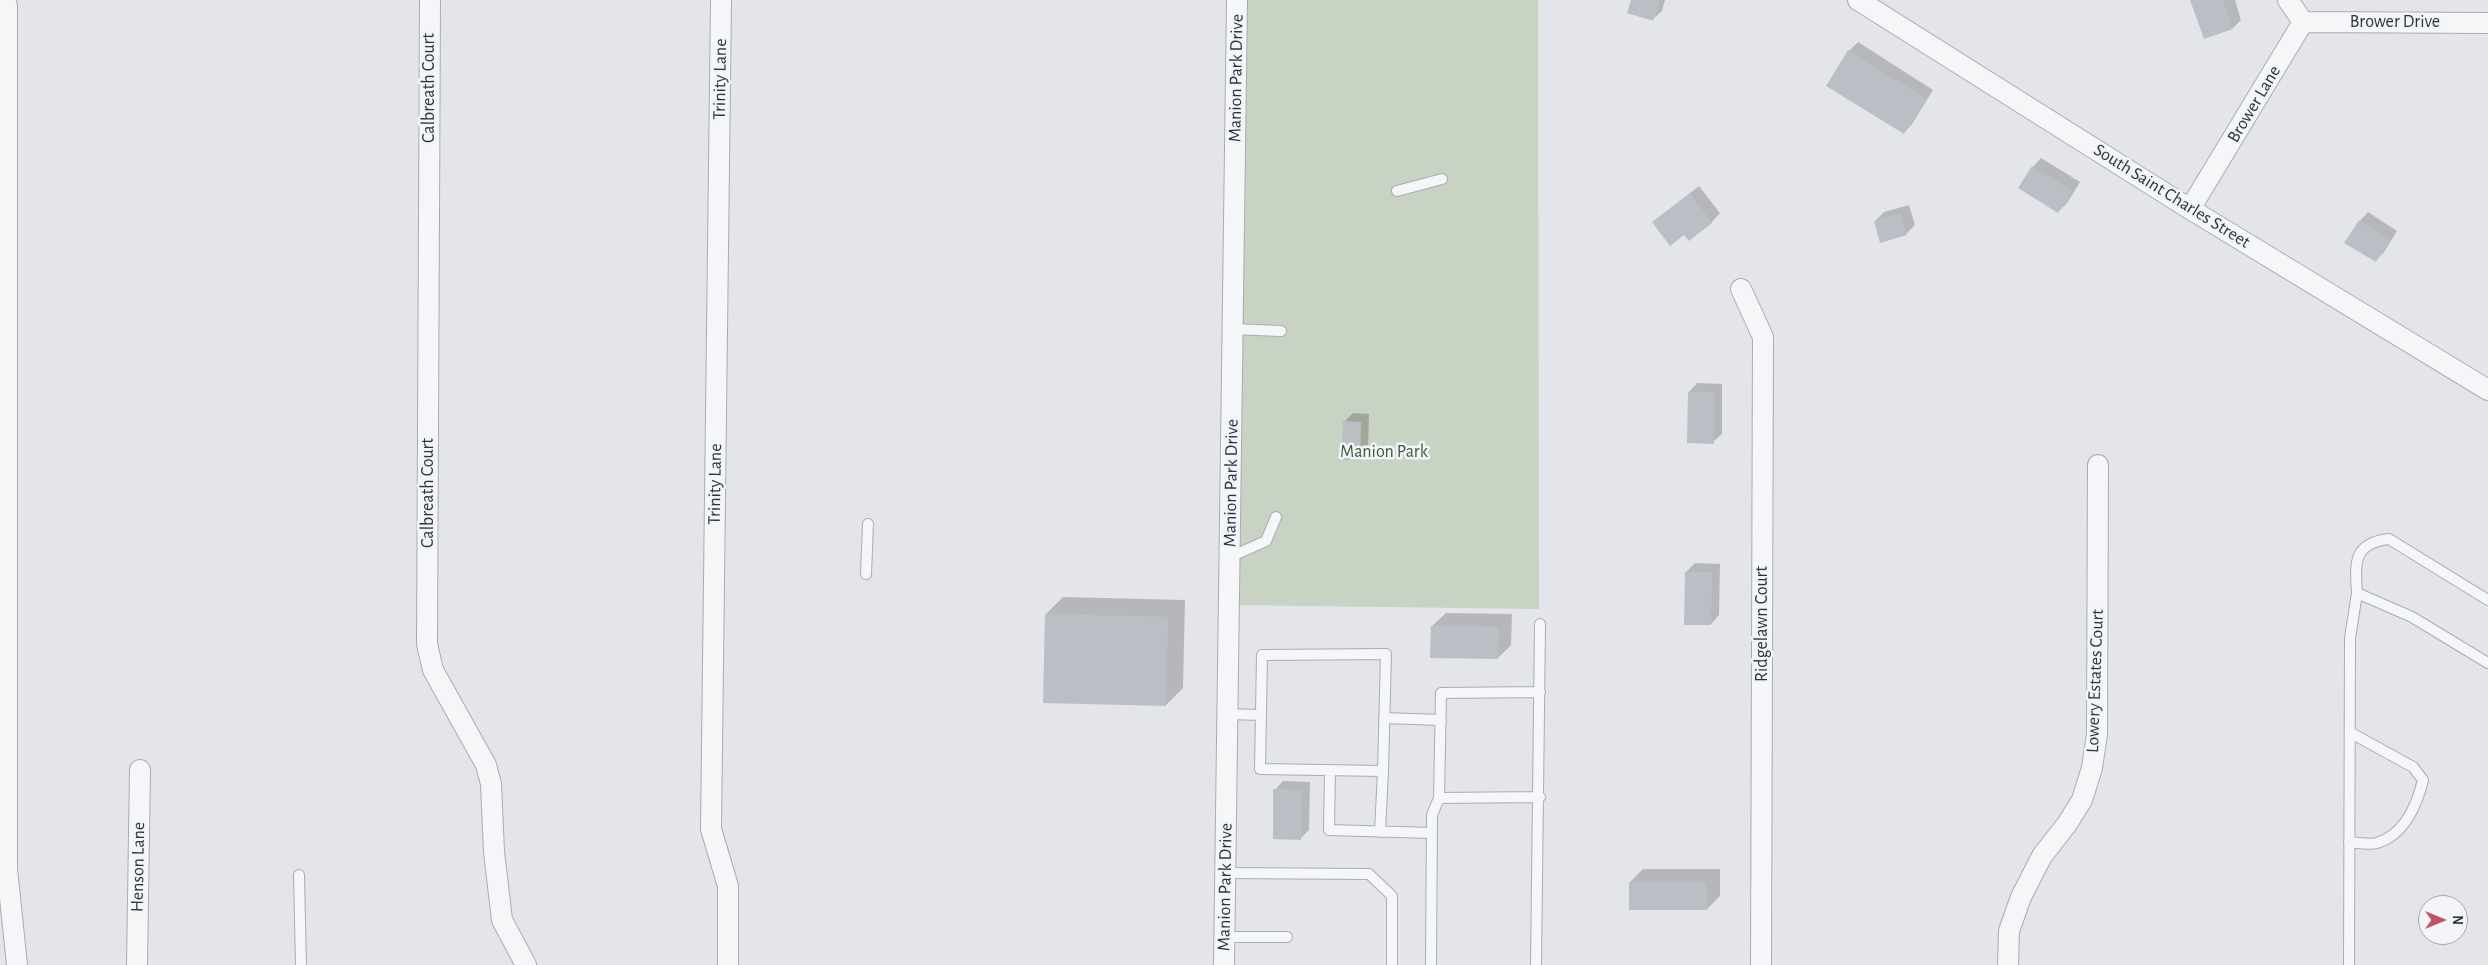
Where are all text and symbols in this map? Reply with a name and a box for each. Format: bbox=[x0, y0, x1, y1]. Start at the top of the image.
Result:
street label: Brower Drive bbox=[2350, 11, 2440, 33]
street label: Manion Park Drive bbox=[1224, 14, 1248, 142]
street label: Calbreath Court bbox=[418, 33, 440, 143]
street label: Trinity Lane bbox=[708, 38, 732, 120]
street label: Brower Lane bbox=[2223, 62, 2285, 146]
street label: South Saint Charles Street bbox=[2090, 139, 2254, 253]
street label: Manion Park Drive bbox=[1219, 419, 1243, 547]
street label: Calbreath Court bbox=[417, 438, 439, 548]
park label: Manion Park bbox=[1340, 441, 1428, 463]
street label: Trinity Lane bbox=[703, 443, 727, 525]
street label: Ridgelawn Court bbox=[1751, 566, 1773, 682]
street label: Lowery Estates Court bbox=[2082, 609, 2108, 753]
street label: Henson Lane bbox=[126, 822, 150, 912]
street label: Manion Park Drive bbox=[1213, 823, 1237, 951]
north arrow bbox=[2418, 895, 2468, 945]
text: N bbox=[2450, 915, 2464, 925]

